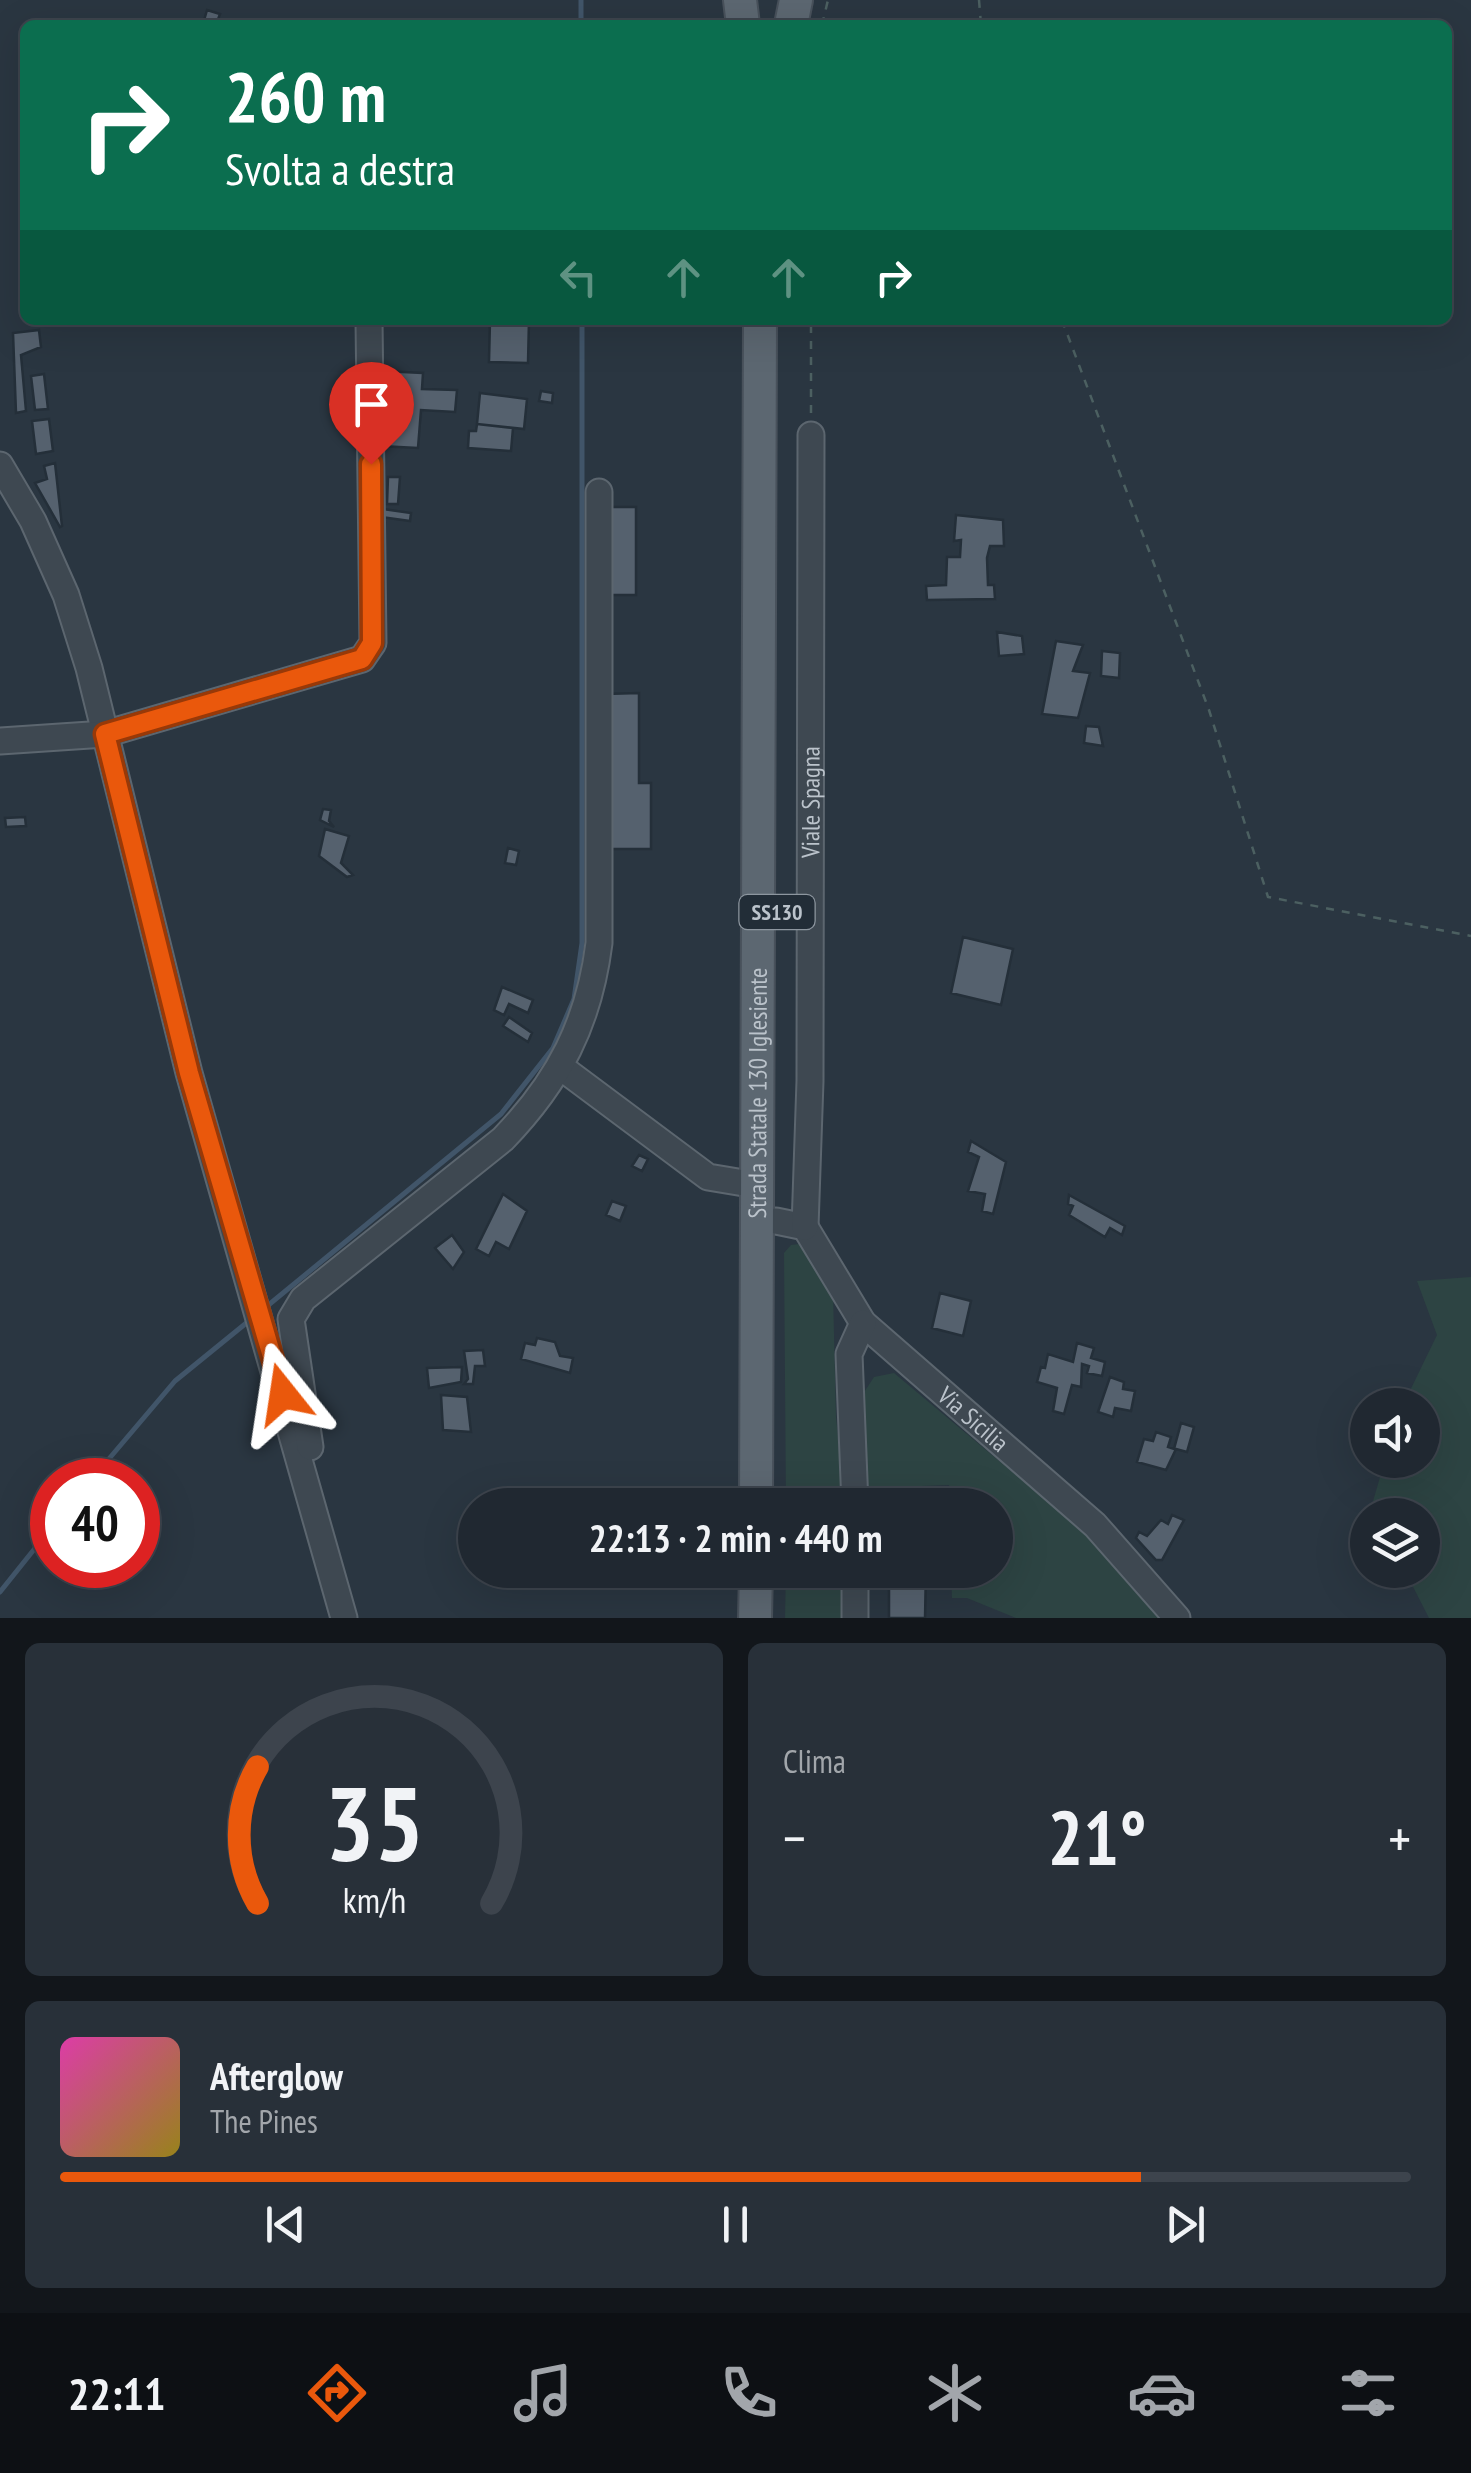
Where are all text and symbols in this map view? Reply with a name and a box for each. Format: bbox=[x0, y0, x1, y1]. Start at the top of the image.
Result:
text: 260 m bbox=[225, 51, 386, 141]
icon: right bbox=[60, 60, 190, 190]
text: Svolta a destra bbox=[225, 139, 455, 197]
icon: left bbox=[551, 250, 606, 305]
icon: ahead bbox=[656, 250, 711, 305]
icon: ahead bbox=[761, 250, 816, 305]
icon: right bbox=[866, 250, 921, 305]
pin bbox=[329, 362, 414, 465]
icon: arrive bbox=[344, 377, 399, 432]
street label: Viale Spagna bbox=[794, 746, 827, 859]
road number: SS130 bbox=[740, 895, 814, 929]
street label: Strada Statale 130 Iglesiente bbox=[741, 968, 774, 1218]
position arrow bbox=[231, 1342, 335, 1446]
street label: Via Sicilia bbox=[930, 1379, 1016, 1459]
map controls bbox=[1350, 1388, 1440, 1588]
button: sound bbox=[1350, 1388, 1440, 1478]
speed limit sign: 40 bbox=[30, 1458, 160, 1588]
button: layers bbox=[1350, 1498, 1440, 1588]
text: 22:13 · 2 min · 440 m bbox=[589, 1513, 882, 1562]
text: Clima bbox=[783, 1740, 846, 1782]
text: 35 bbox=[324, 1755, 424, 1890]
text: 21° bbox=[1047, 1789, 1147, 1886]
text: − bbox=[783, 1802, 806, 1873]
text: + bbox=[1388, 1802, 1411, 1873]
text: km/h bbox=[342, 1877, 406, 1923]
text: Afterglow bbox=[210, 2051, 343, 2100]
text: The Pines bbox=[210, 2100, 318, 2142]
icon: previous bbox=[258, 2197, 313, 2252]
icon: pause bbox=[708, 2197, 763, 2252]
icon: next bbox=[1158, 2197, 1213, 2252]
icon: directions bbox=[302, 2358, 372, 2428]
icon: music bbox=[508, 2358, 578, 2428]
icon: phone bbox=[714, 2358, 784, 2428]
icon: climate bbox=[920, 2358, 990, 2428]
icon: car bbox=[1127, 2358, 1197, 2428]
icon: filters bbox=[1333, 2358, 1403, 2428]
text: 22:11 bbox=[68, 2364, 165, 2422]

